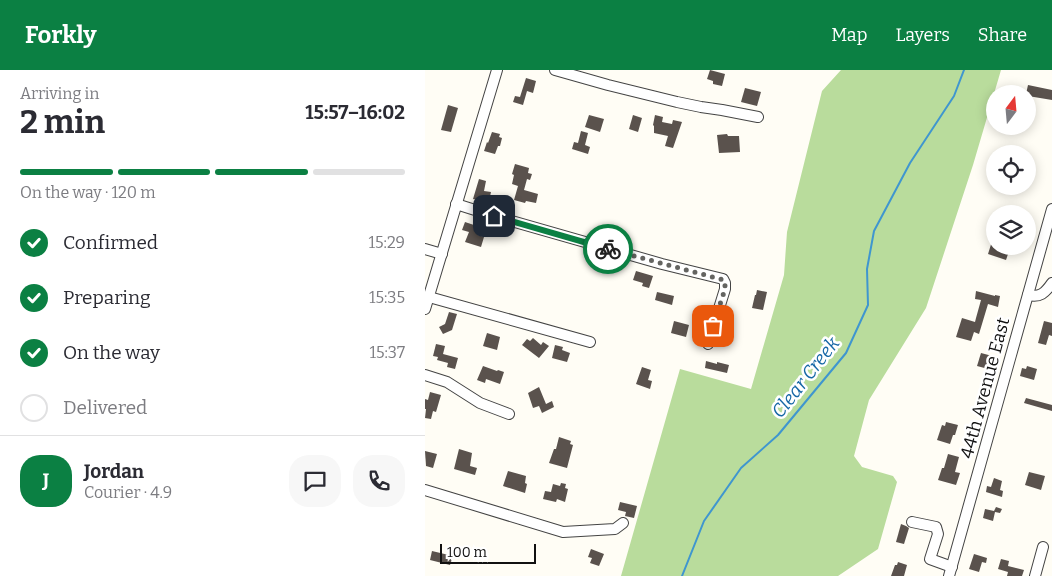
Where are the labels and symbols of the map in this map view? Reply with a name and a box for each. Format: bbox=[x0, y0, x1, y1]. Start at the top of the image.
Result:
north arrow bbox=[986, 85, 1036, 135]
pin bbox=[473, 195, 515, 237]
courier bbox=[583, 224, 633, 274]
pin bbox=[692, 305, 734, 347]
street label: 44th Avenue East bbox=[956, 315, 1015, 461]
water label: Clear Creek bbox=[767, 332, 845, 422]
scale bar bbox=[440, 541, 536, 564]

